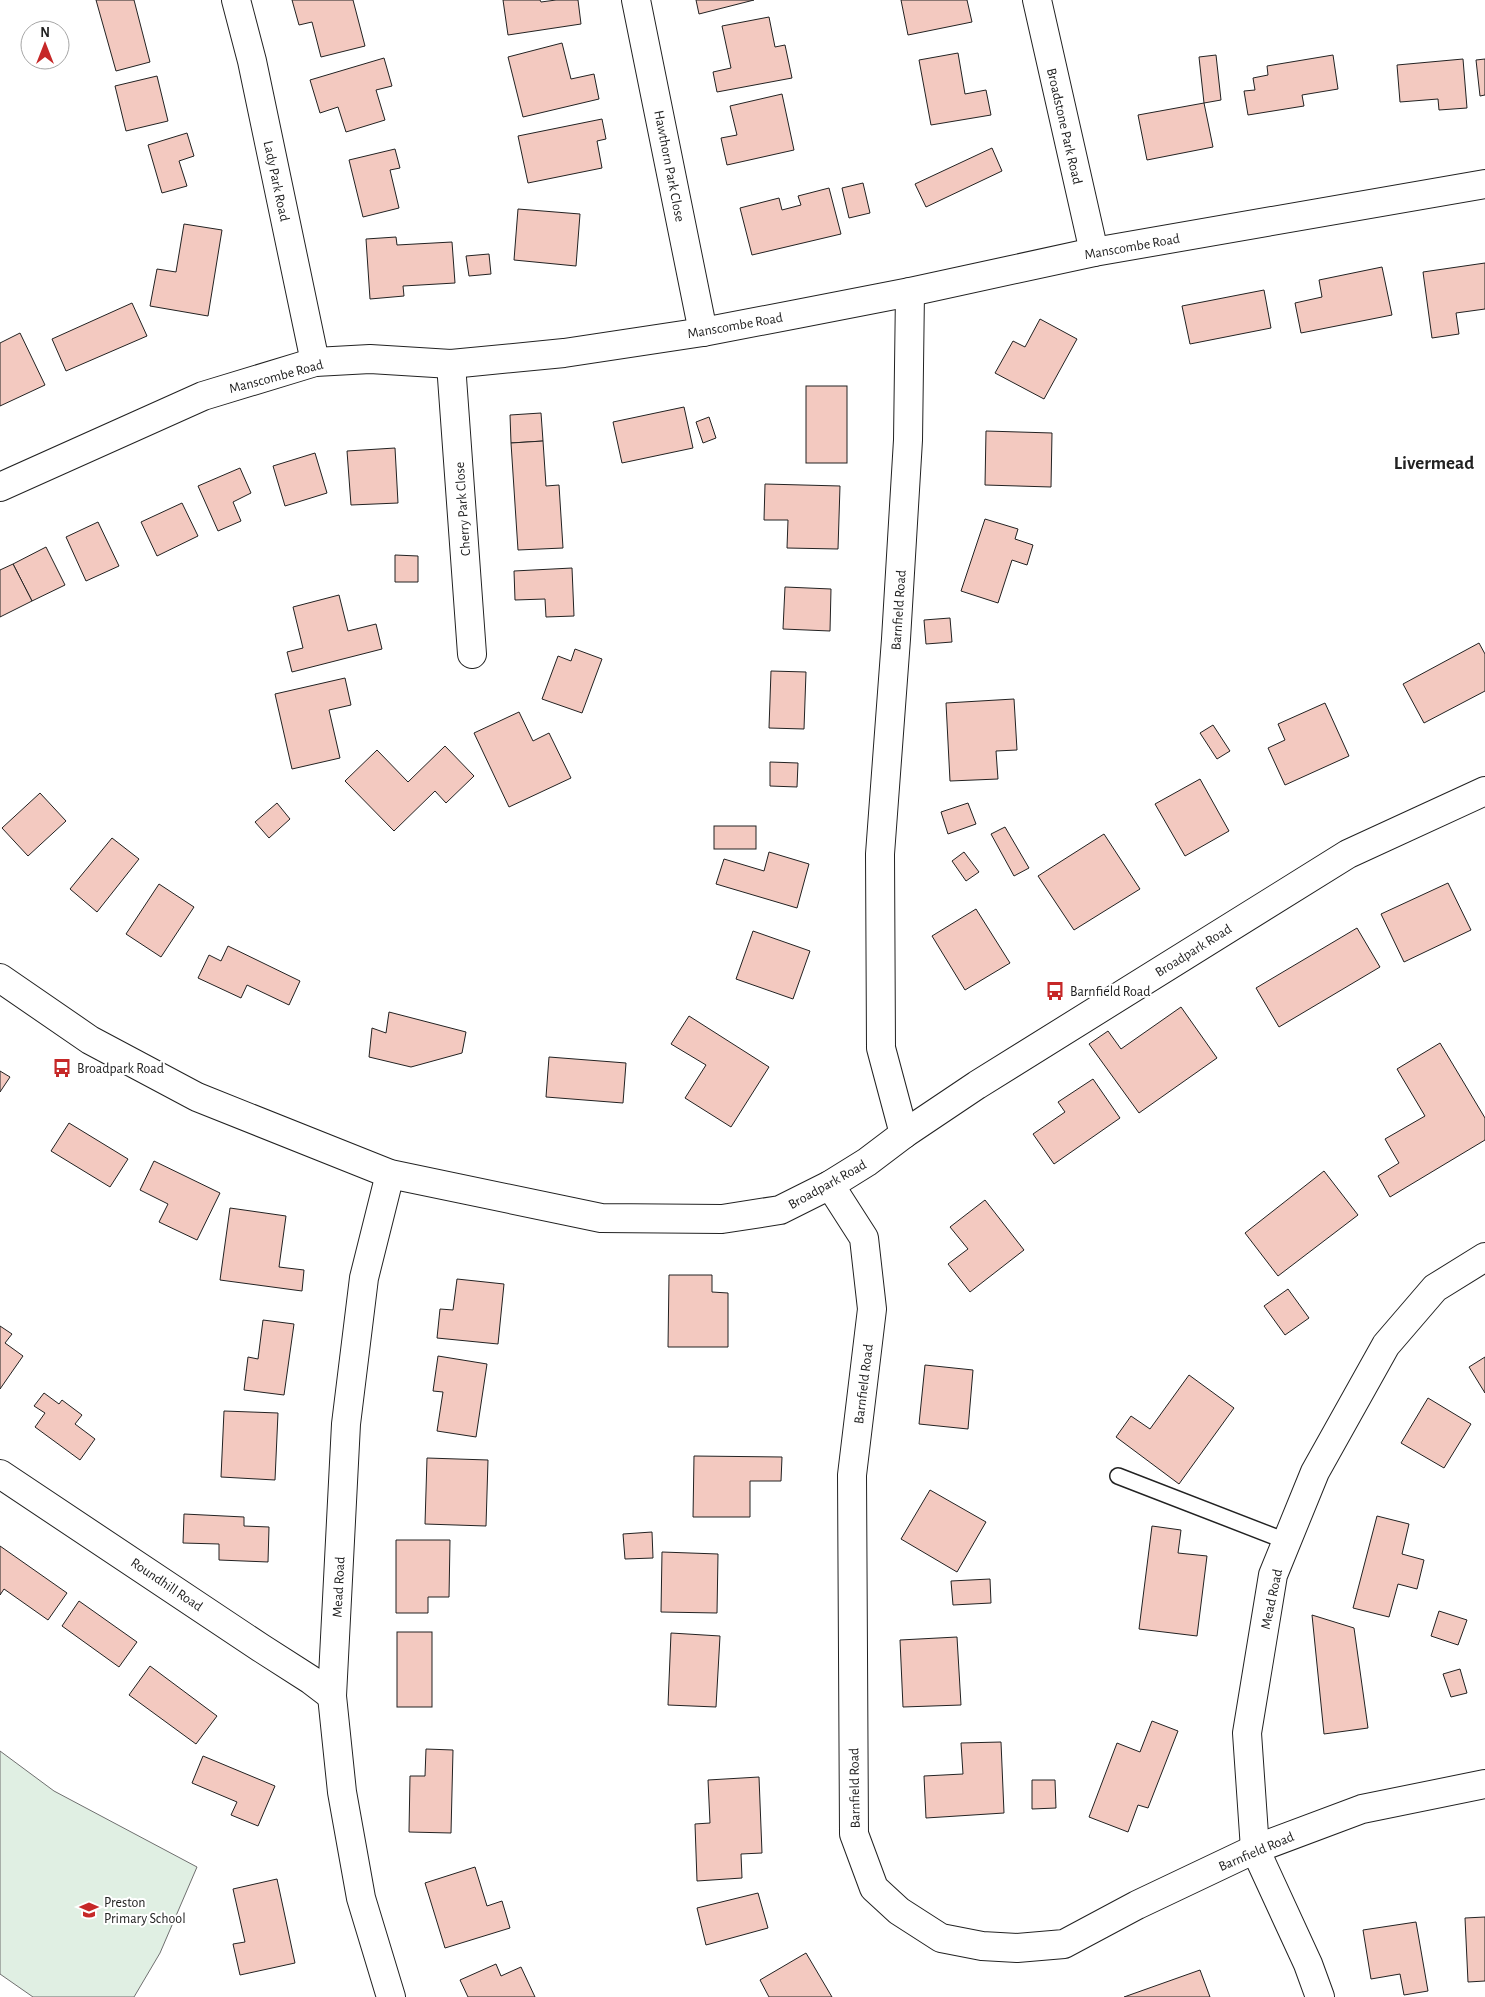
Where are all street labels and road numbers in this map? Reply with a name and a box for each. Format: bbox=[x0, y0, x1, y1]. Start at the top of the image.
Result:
street label: Broadstone Park Road bbox=[1044, 67, 1084, 186]
street label: Hawthorn Park Close bbox=[651, 109, 687, 223]
street label: Lady Park Road bbox=[261, 140, 291, 223]
street label: Manscombe Road bbox=[1083, 232, 1181, 262]
street label: Manscombe Road bbox=[686, 311, 784, 341]
street label: Manscombe Road bbox=[228, 358, 325, 396]
street label: Cherry Park Close bbox=[453, 461, 473, 556]
street label: Barnfield Road bbox=[889, 569, 909, 651]
street label: Broadpark Road bbox=[1153, 922, 1234, 980]
street label: Broadpark Road bbox=[786, 1158, 869, 1212]
street label: Barnfield Road bbox=[852, 1343, 876, 1425]
street label: Roundhill Road bbox=[128, 1556, 205, 1614]
street label: Mead Road bbox=[330, 1556, 348, 1618]
street label: Mead Road bbox=[1259, 1568, 1285, 1631]
street label: Barnfield Road bbox=[847, 1748, 863, 1828]
street label: Barnfield Road bbox=[1217, 1830, 1296, 1874]

